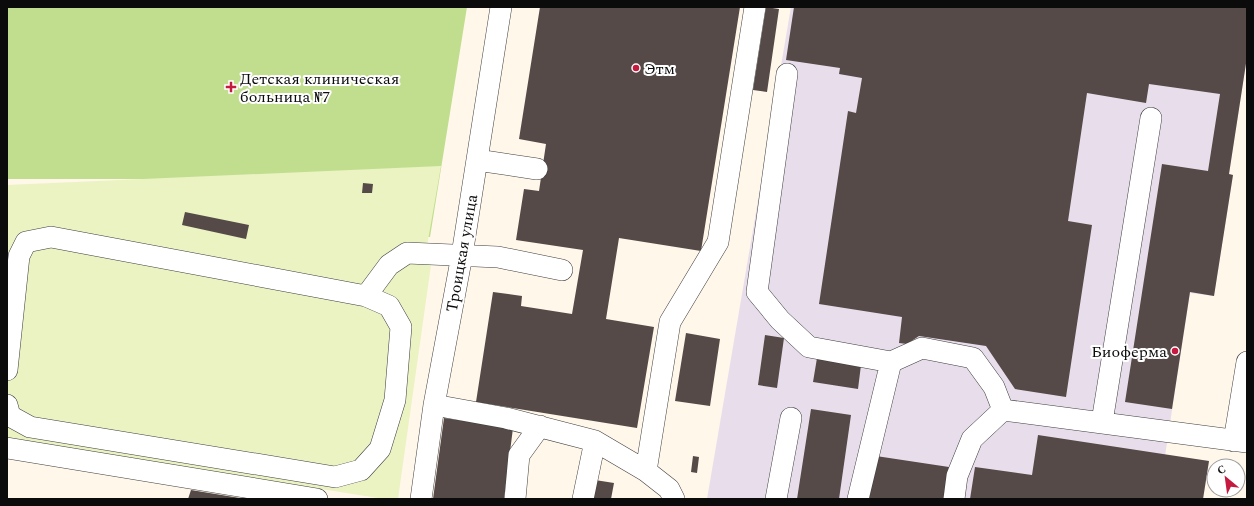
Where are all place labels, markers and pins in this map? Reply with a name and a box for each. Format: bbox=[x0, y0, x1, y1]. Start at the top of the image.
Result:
place label: Этм bbox=[644, 57, 675, 81]
marker: Этм bbox=[631, 63, 641, 73]
place label: Детская клиническая больница №7 bbox=[240, 67, 399, 109]
marker: Детская клиническая больница №7 bbox=[225, 81, 237, 93]
place label: Биоферма bbox=[1091, 340, 1167, 364]
marker: Биоферма bbox=[1170, 346, 1180, 356]

